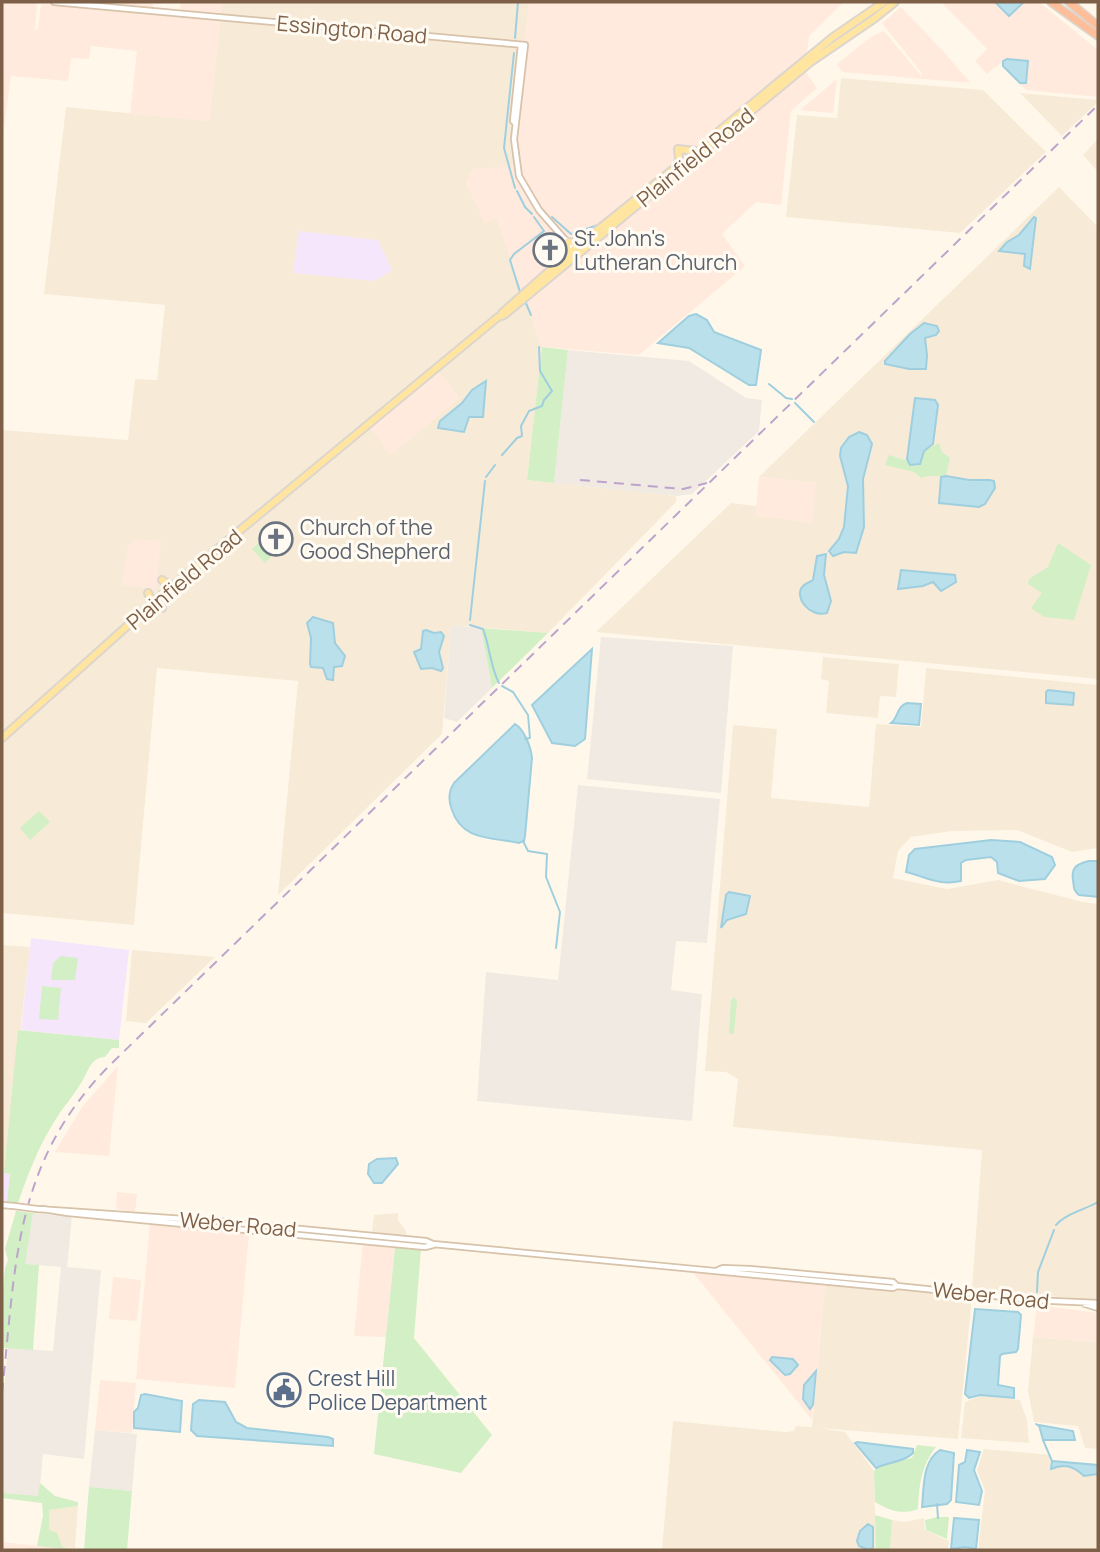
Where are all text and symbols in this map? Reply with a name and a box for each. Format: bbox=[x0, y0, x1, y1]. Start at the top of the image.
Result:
street label: Essington Road bbox=[276, 8, 428, 50]
street label: Plainfield Road bbox=[631, 101, 759, 213]
place label: St. John's Lutheran Church bbox=[574, 224, 737, 276]
church icon: St. John's Lutheran Church bbox=[531, 231, 569, 269]
place label: Church of the Good Shepherd bbox=[300, 513, 451, 565]
church icon: Church of the Good Shepherd bbox=[257, 520, 295, 558]
street label: Plainfield Road bbox=[120, 522, 248, 636]
street label: Weber Road bbox=[179, 1205, 297, 1243]
street label: Weber Road bbox=[931, 1275, 1051, 1315]
place label: Crest Hill Police Department bbox=[308, 1364, 487, 1416]
public building icon: Crest Hill Police Department bbox=[265, 1371, 303, 1409]

